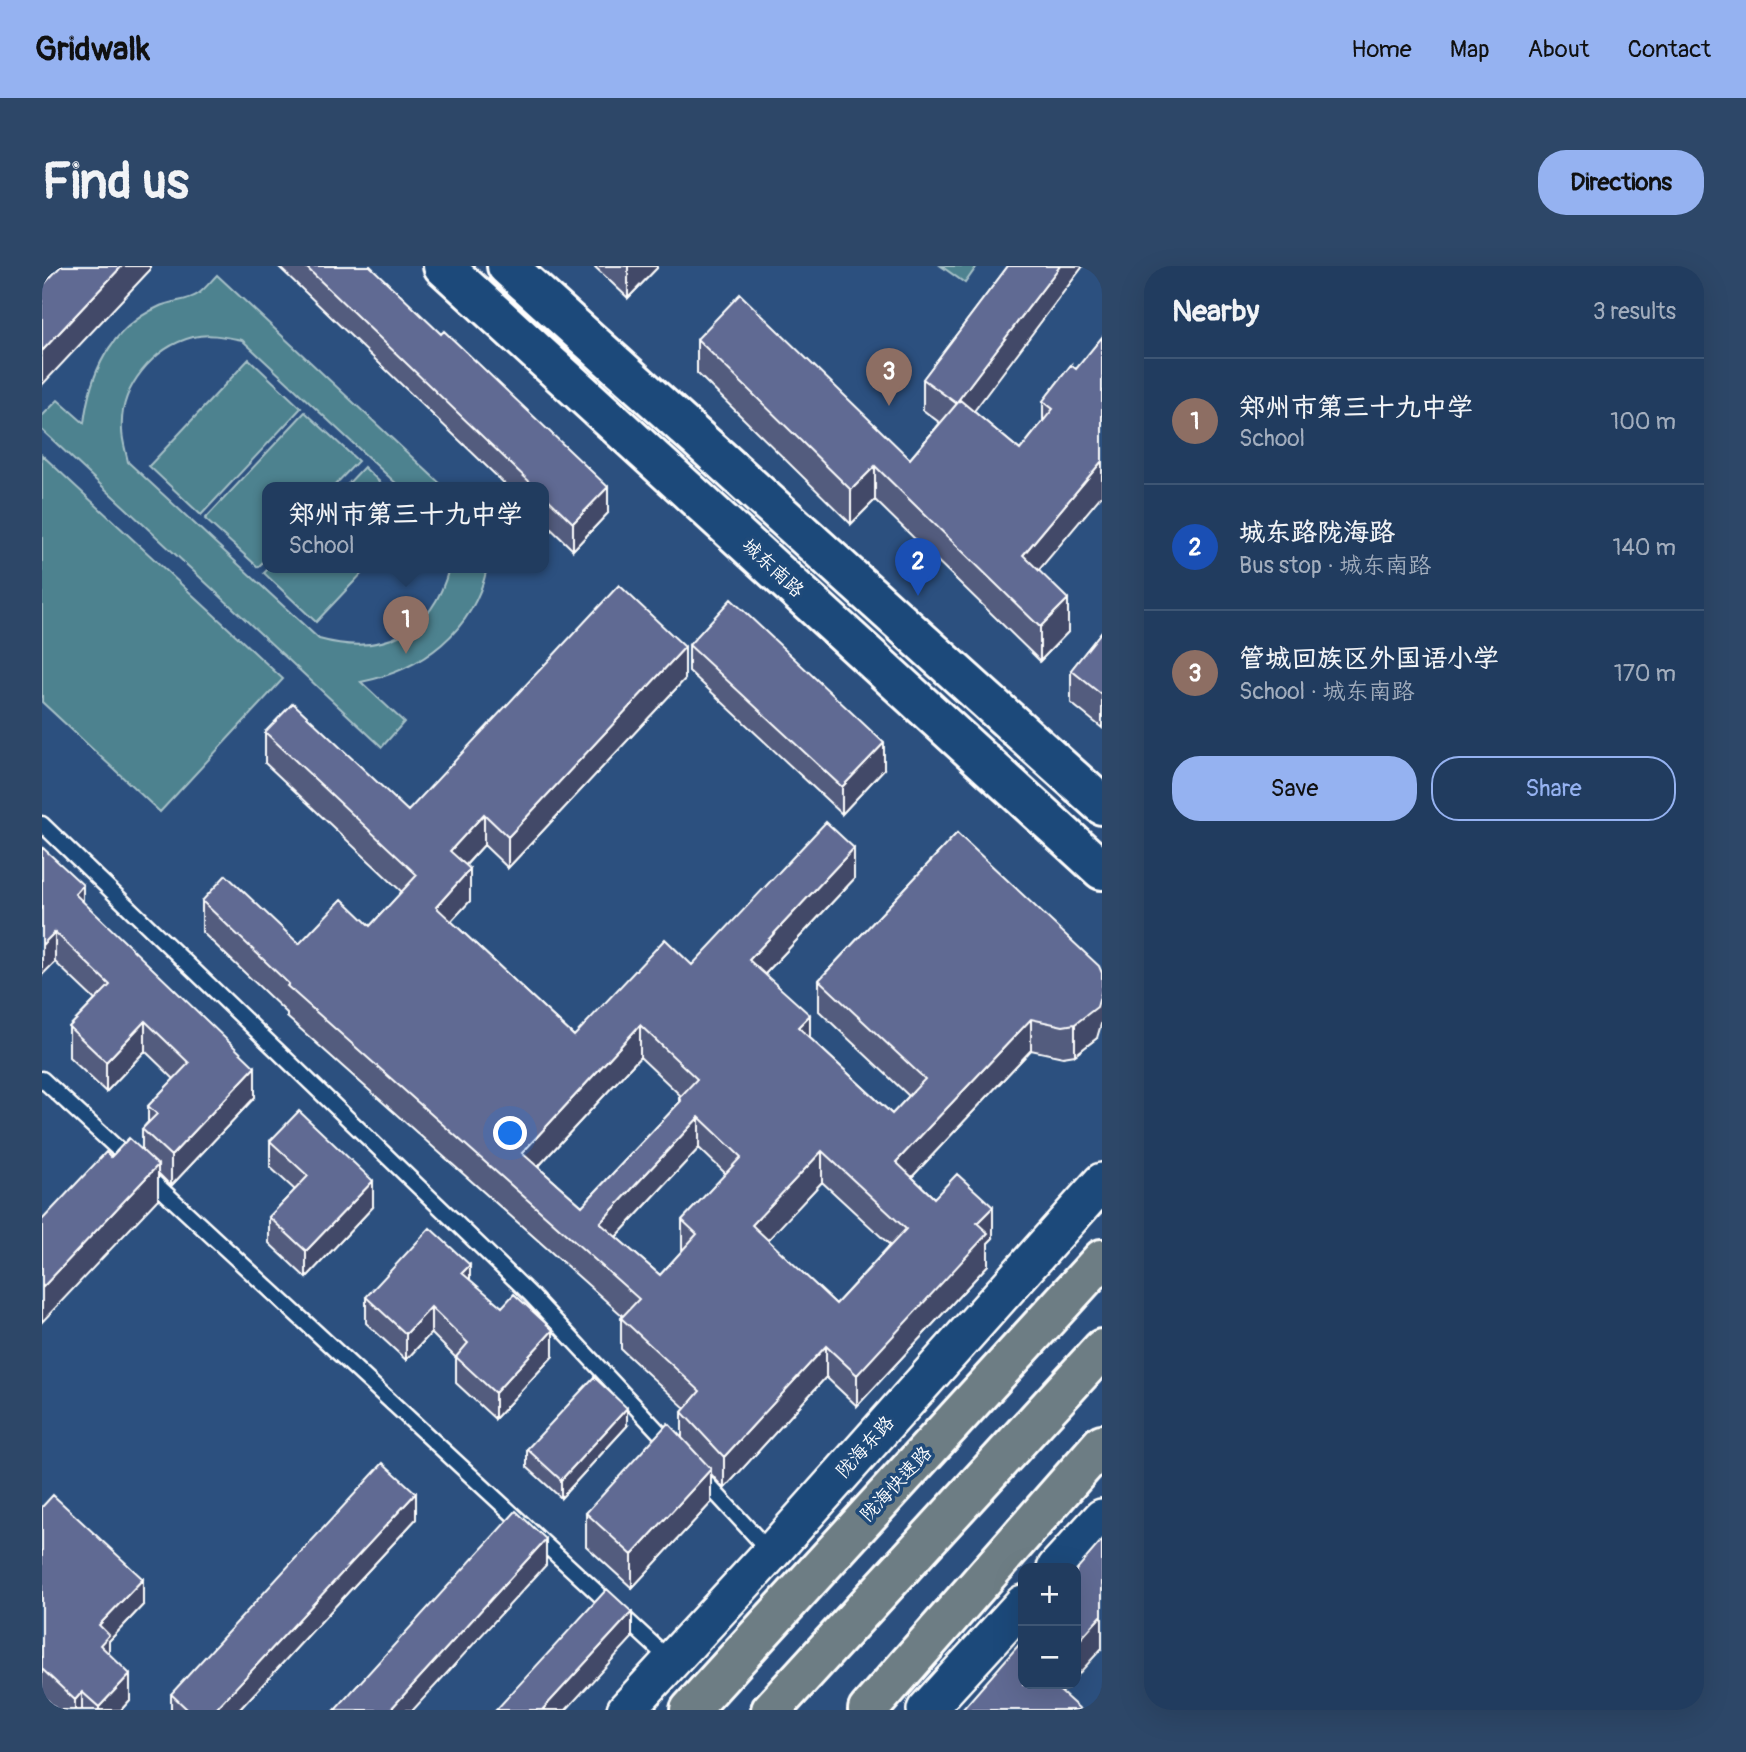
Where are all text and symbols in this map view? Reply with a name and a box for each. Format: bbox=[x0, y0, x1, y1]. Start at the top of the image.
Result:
text: Gridwalk bbox=[35, 29, 150, 70]
text: Home bbox=[1351, 35, 1412, 64]
text: Map bbox=[1450, 35, 1490, 64]
text: About bbox=[1528, 35, 1590, 64]
text: Contact bbox=[1628, 35, 1711, 64]
button: Directions bbox=[1538, 150, 1704, 215]
text: Find us bbox=[42, 152, 189, 213]
text: Nearby bbox=[1172, 293, 1259, 330]
text: 3 results bbox=[1593, 297, 1676, 326]
pin: 3 bbox=[866, 348, 912, 406]
text: 郑州市第三十九中学 bbox=[1239, 392, 1473, 424]
text: 1 bbox=[1191, 407, 1200, 436]
text: 100 m bbox=[1610, 407, 1676, 436]
text: School bbox=[1239, 424, 1305, 453]
popup bbox=[262, 482, 549, 573]
text: 郑州市第三十九中学 bbox=[288, 499, 523, 531]
text: 城东路陇海路 bbox=[1239, 517, 1395, 549]
text: School bbox=[288, 531, 355, 560]
street label: 城东南路 bbox=[737, 533, 809, 603]
text: 2 bbox=[1189, 533, 1201, 562]
text: 140 m bbox=[1613, 533, 1676, 562]
pin: 2 bbox=[895, 538, 941, 596]
text: Bus stop · 城东南路 bbox=[1239, 551, 1431, 580]
pin: 1 bbox=[383, 596, 429, 654]
text: 管城回族区外国语小学 bbox=[1239, 643, 1499, 675]
text: 3 bbox=[1189, 659, 1201, 688]
text: 170 m bbox=[1614, 659, 1676, 688]
text: School · 城东南路 bbox=[1239, 677, 1414, 706]
button: Save bbox=[1172, 756, 1417, 821]
button: Share bbox=[1431, 756, 1676, 821]
your location bbox=[493, 1116, 527, 1150]
street label: 陇海东路 bbox=[831, 1411, 899, 1483]
street label: 陇海快速路 bbox=[855, 1441, 937, 1527]
map controls bbox=[1018, 1563, 1081, 1689]
button: + bbox=[1018, 1563, 1081, 1626]
button: − bbox=[1018, 1626, 1081, 1689]

